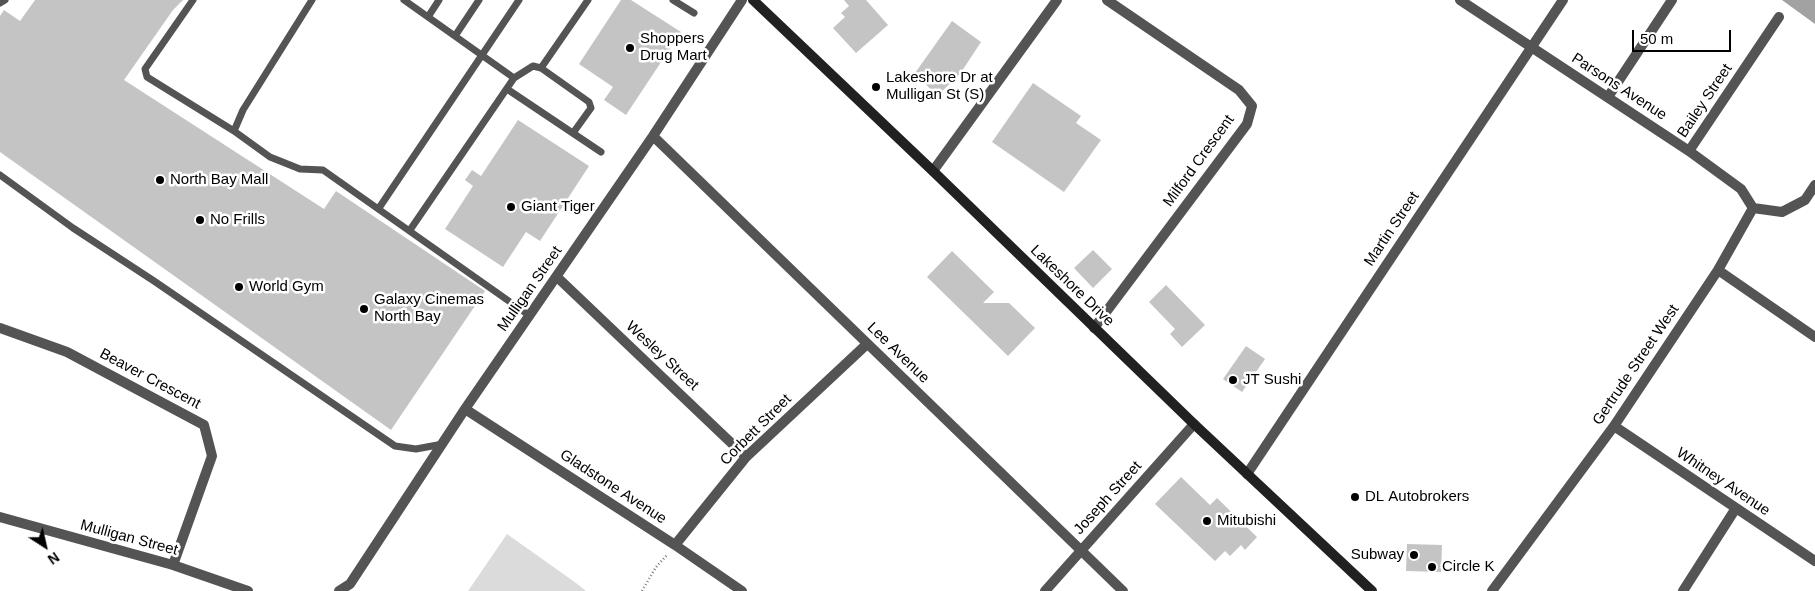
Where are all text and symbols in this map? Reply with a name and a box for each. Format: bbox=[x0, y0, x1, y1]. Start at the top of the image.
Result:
scale bar bbox=[1635, 20, 1734, 52]
place label: Shoppers Drug Mart bbox=[640, 30, 707, 65]
text: 50 m bbox=[1640, 30, 1673, 47]
marker: Shoppers Drug Mart bbox=[624, 42, 636, 54]
street label: Parsons Avenue bbox=[1568, 50, 1670, 124]
street label: Bailey Street bbox=[1674, 61, 1736, 141]
place label: Lakeshore Dr at Mulligan St (S) bbox=[886, 69, 993, 104]
marker: Lakeshore Dr at Mulligan St (S) bbox=[870, 81, 882, 93]
street label: Milford Crescent bbox=[1160, 112, 1238, 210]
place label: North Bay Mall bbox=[170, 171, 268, 189]
marker: North Bay Mall bbox=[154, 174, 166, 186]
street label: Martin Street bbox=[1361, 188, 1423, 270]
place label: Giant Tiger bbox=[521, 198, 595, 216]
marker: Giant Tiger bbox=[505, 201, 517, 213]
place label: No Frills bbox=[210, 211, 265, 229]
marker: No Frills bbox=[194, 214, 206, 226]
street label: Lakeshore Drive bbox=[1026, 242, 1118, 330]
street label: Mulligan Street bbox=[494, 243, 566, 335]
place label: World Gym bbox=[249, 278, 324, 296]
marker: World Gym bbox=[233, 281, 245, 293]
place label: Galaxy Cinemas North Bay bbox=[374, 291, 484, 326]
street label: Gertrude Street West bbox=[1589, 301, 1683, 429]
marker: Galaxy Cinemas North Bay bbox=[358, 303, 370, 315]
street label: Wesley Street bbox=[622, 318, 702, 394]
street label: Lee Avenue bbox=[863, 319, 933, 387]
street label: Beaver Crescent bbox=[96, 345, 204, 413]
place label: JT Sushi bbox=[1243, 371, 1301, 389]
marker: JT Sushi bbox=[1227, 374, 1239, 386]
street label: Corbett Street bbox=[717, 391, 795, 469]
street label: Whitney Avenue bbox=[1673, 444, 1773, 520]
street label: Gladstone Avenue bbox=[556, 446, 670, 528]
street label: Joseph Street bbox=[1070, 458, 1146, 538]
place label: DL Autobrokers bbox=[1365, 488, 1469, 506]
marker: DL Autobrokers bbox=[1349, 491, 1361, 503]
place label: Mitubishi bbox=[1217, 512, 1276, 530]
marker: Mitubishi bbox=[1201, 515, 1213, 527]
street label: Mulligan Street bbox=[78, 516, 180, 560]
north arrow bbox=[20, 521, 70, 571]
place label: Subway bbox=[1351, 546, 1404, 564]
text: N bbox=[45, 549, 62, 568]
marker: Subway bbox=[1408, 549, 1420, 561]
place label: Circle K bbox=[1442, 558, 1495, 576]
marker: Circle K bbox=[1426, 561, 1438, 573]

